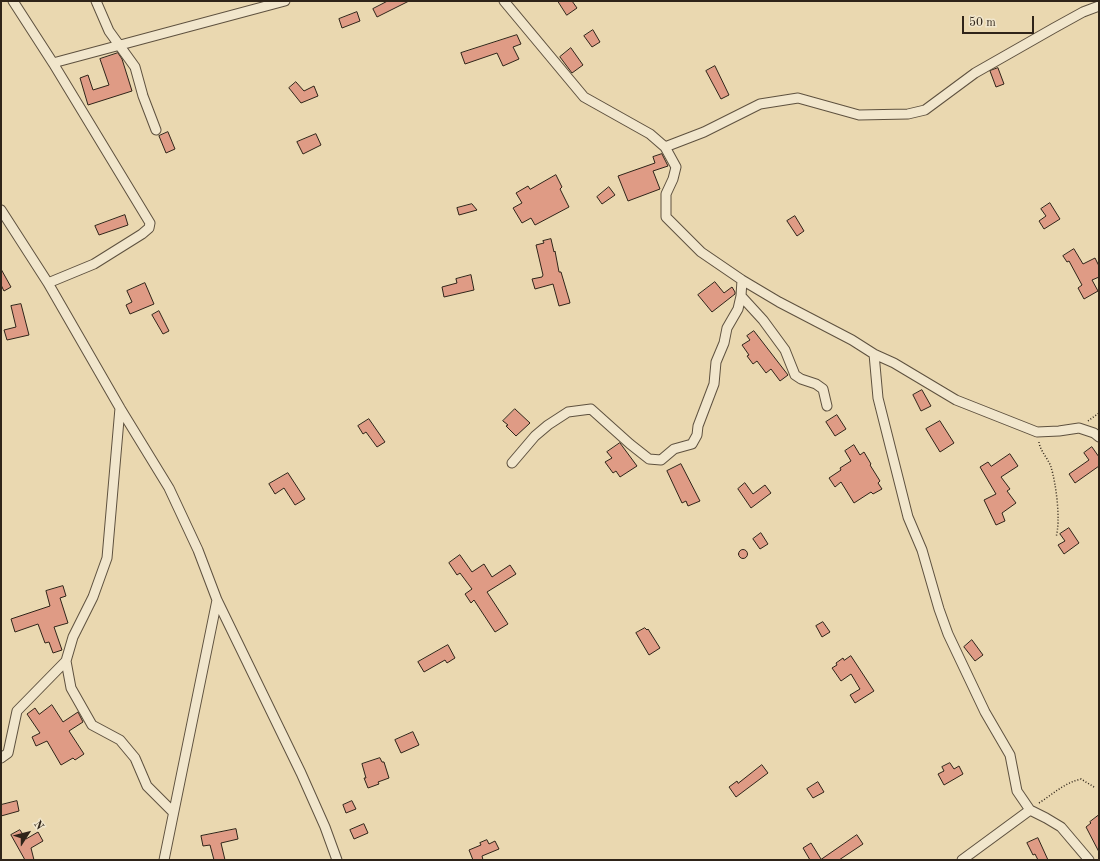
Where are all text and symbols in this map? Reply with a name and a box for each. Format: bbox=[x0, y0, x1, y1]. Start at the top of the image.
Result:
scale bar bbox=[964, 8, 1036, 34]
text: 50 m bbox=[969, 17, 996, 29]
north arrow bbox=[8, 813, 48, 853]
text: N bbox=[31, 819, 45, 832]

